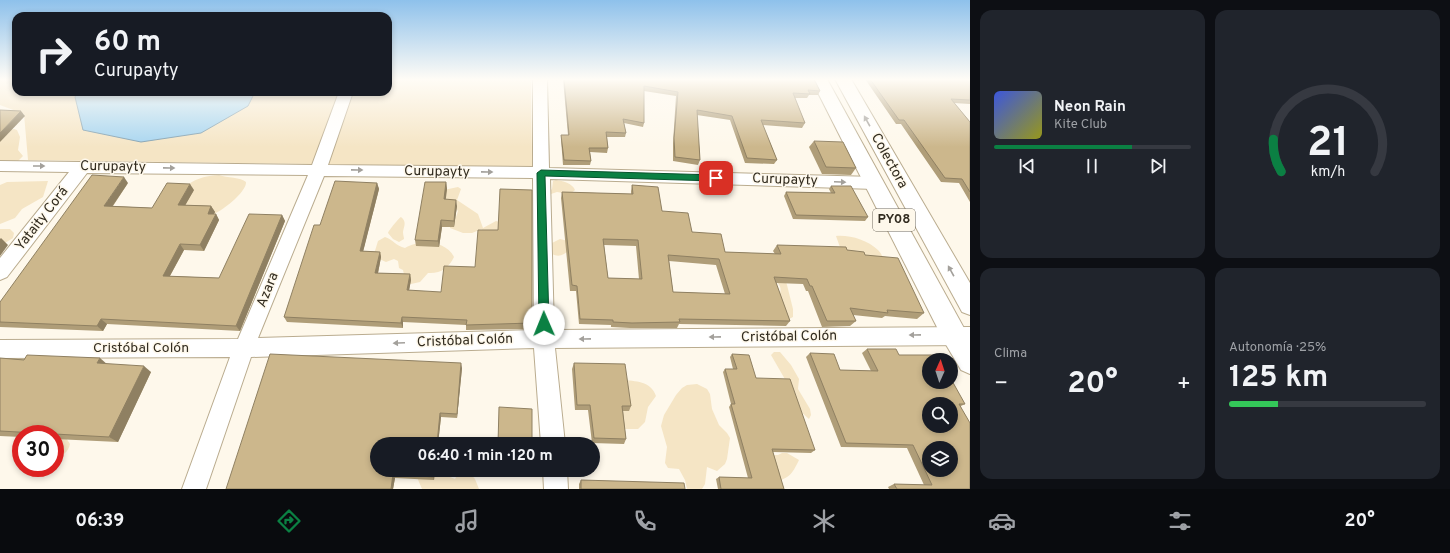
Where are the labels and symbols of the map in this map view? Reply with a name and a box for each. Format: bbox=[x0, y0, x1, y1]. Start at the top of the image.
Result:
one-way arrow bbox=[863, 115, 870, 127]
street label: Colectora bbox=[867, 130, 911, 192]
street label: Curupayty bbox=[80, 158, 146, 176]
pin bbox=[699, 161, 733, 195]
one-way arrow bbox=[33, 163, 46, 169]
street label: Curupayty bbox=[404, 163, 470, 181]
one-way arrow bbox=[163, 164, 175, 171]
one-way arrow bbox=[351, 167, 364, 173]
one-way arrow bbox=[481, 169, 494, 175]
street label: Curupayty bbox=[752, 170, 818, 190]
one-way arrow bbox=[834, 178, 846, 185]
street label: Yataity Corá bbox=[12, 184, 72, 254]
road number: PY08 bbox=[873, 209, 915, 231]
one-way arrow bbox=[947, 265, 954, 277]
street label: Azara bbox=[253, 270, 283, 310]
position arrow bbox=[523, 303, 565, 345]
street label: Cristóbal Colón bbox=[741, 328, 837, 346]
street label: Cristóbal Colón bbox=[417, 331, 513, 351]
one-way arrow bbox=[909, 332, 921, 339]
one-way arrow bbox=[709, 334, 721, 341]
one-way arrow bbox=[578, 336, 591, 342]
street label: Cristóbal Colón bbox=[93, 340, 189, 357]
one-way arrow bbox=[392, 340, 405, 346]
north arrow bbox=[922, 353, 958, 389]
speed limit sign: 30 bbox=[12, 425, 64, 477]

